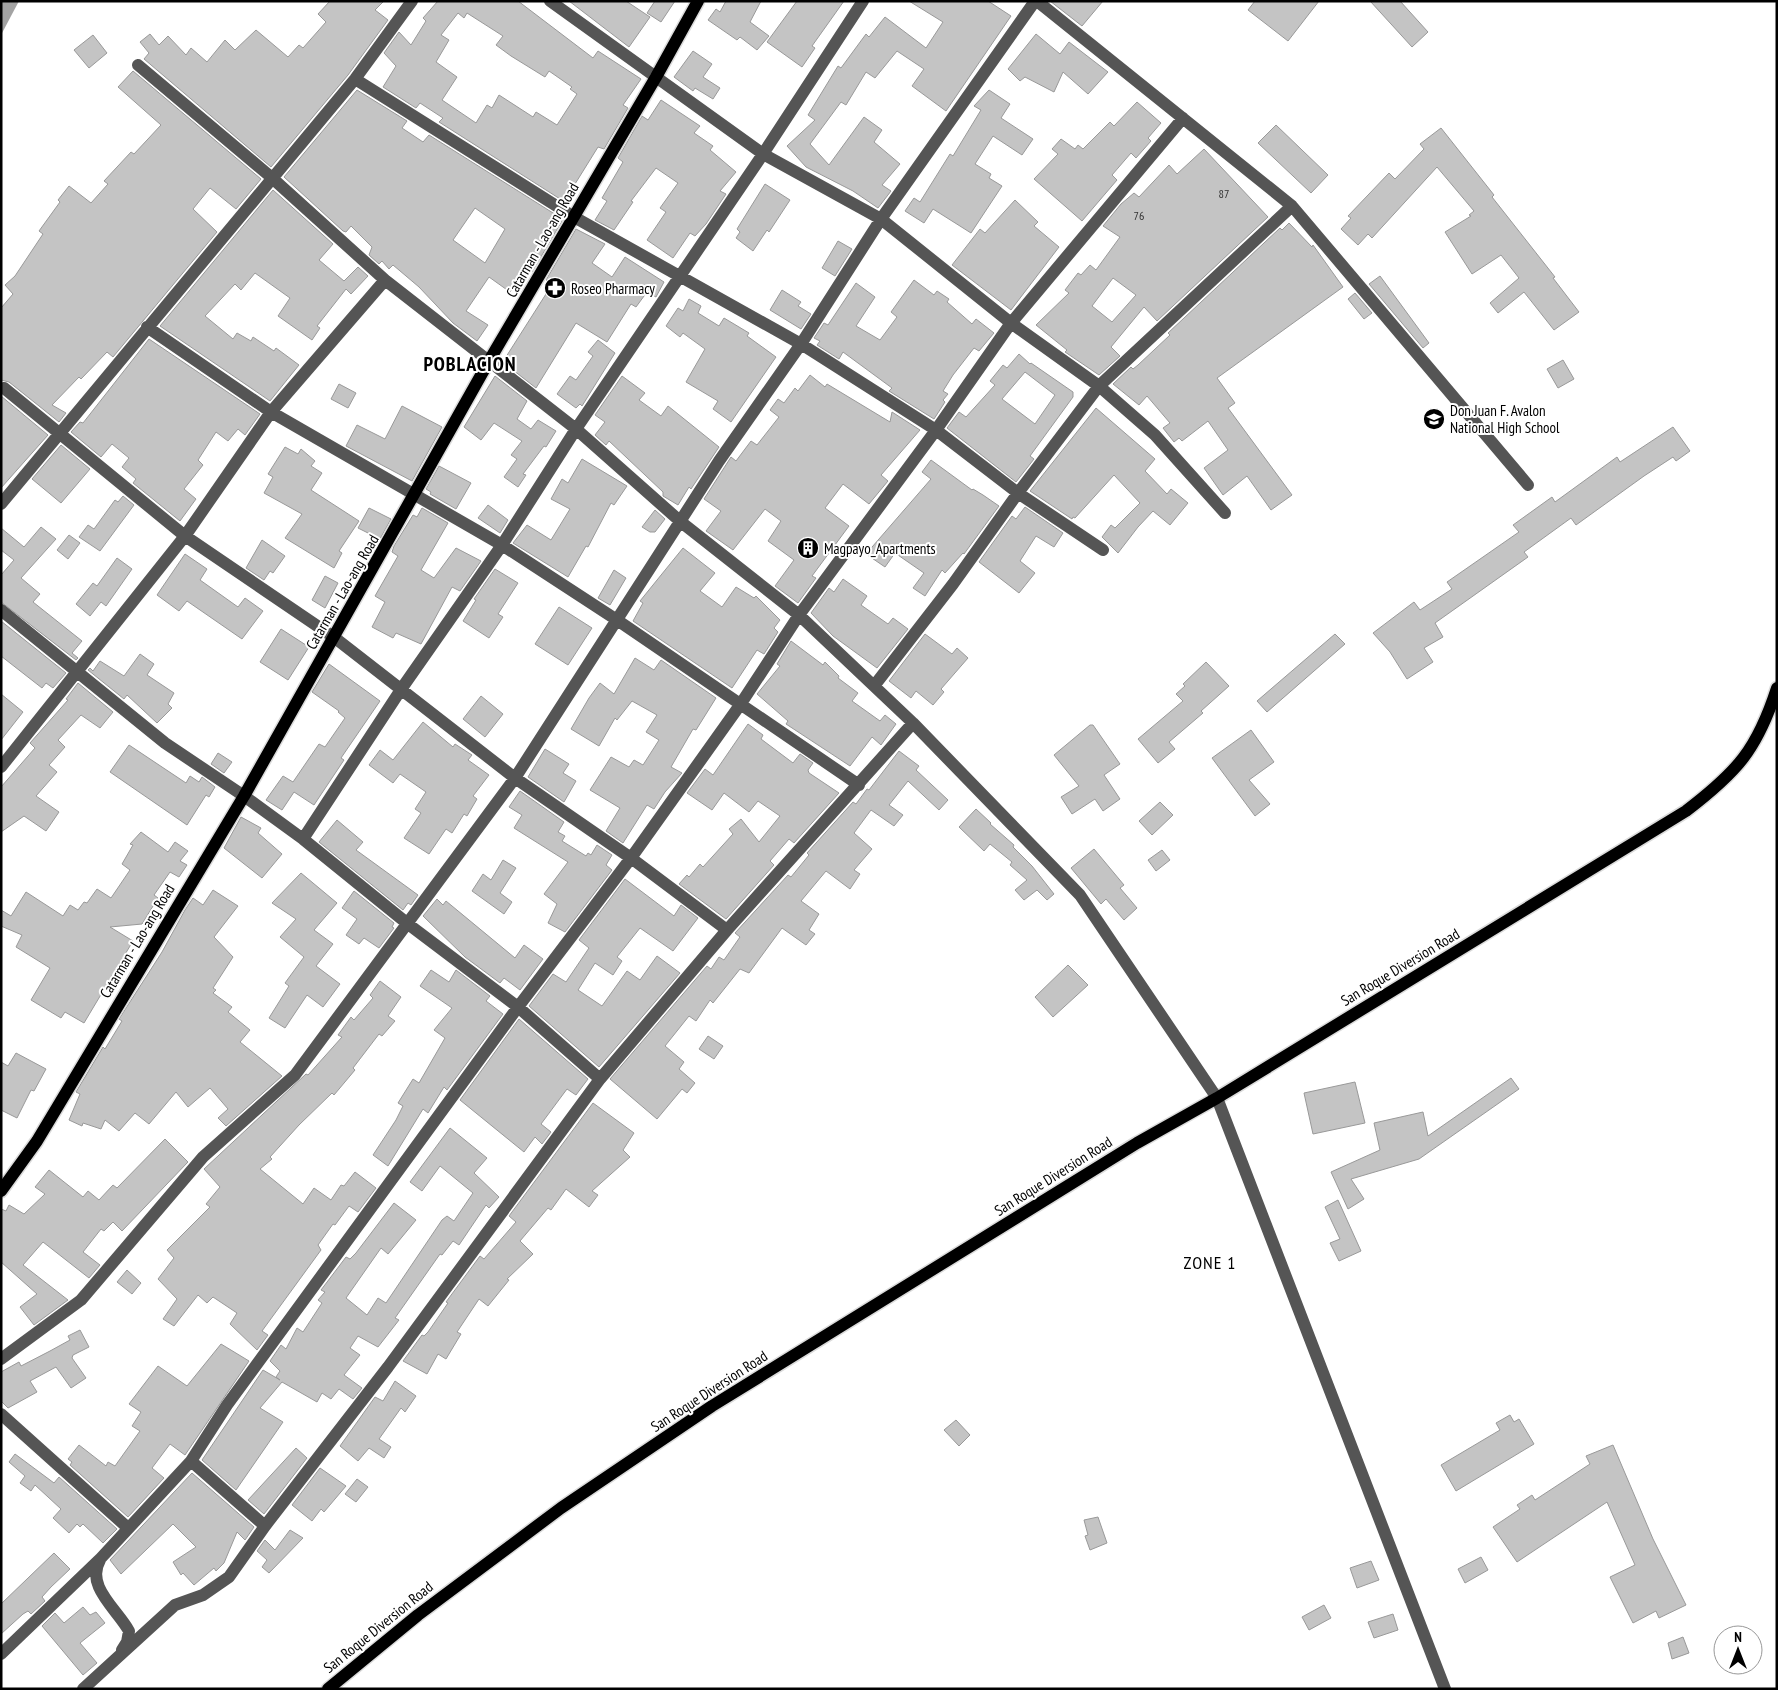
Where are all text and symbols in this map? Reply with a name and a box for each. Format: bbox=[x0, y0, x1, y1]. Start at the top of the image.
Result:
street label: Catarman - Lao-ang Road bbox=[501, 179, 583, 301]
house number: 87 bbox=[1219, 186, 1229, 201]
house number: 76 bbox=[1134, 208, 1144, 223]
pharmacy icon: Roseo Pharmacy bbox=[543, 276, 567, 300]
place label: Roseo Pharmacy bbox=[571, 279, 655, 298]
district label: POBLACION bbox=[423, 351, 517, 377]
place label: Don Juan F. Avalon National High School bbox=[1450, 401, 1560, 437]
school or university icon: Don Juan F. Avalon National High School bbox=[1422, 407, 1446, 431]
street label: Catarman - Lao-ang Road bbox=[301, 531, 383, 653]
building icon: Magpayo_Apartments bbox=[796, 536, 820, 560]
place label: Magpayo_Apartments bbox=[824, 539, 936, 558]
street label: Catarman - Lao-ang Road bbox=[95, 881, 179, 1001]
street label: San Roque Diversion Road bbox=[1337, 924, 1463, 1010]
street label: San Roque Diversion Road bbox=[991, 1132, 1115, 1220]
district label: ZONE 1 bbox=[1184, 1251, 1236, 1274]
street label: San Roque Diversion Road bbox=[647, 1346, 771, 1436]
street label: San Roque Diversion Road bbox=[320, 1577, 436, 1677]
north arrow bbox=[1713, 1625, 1763, 1675]
text: N bbox=[1734, 1628, 1742, 1646]

